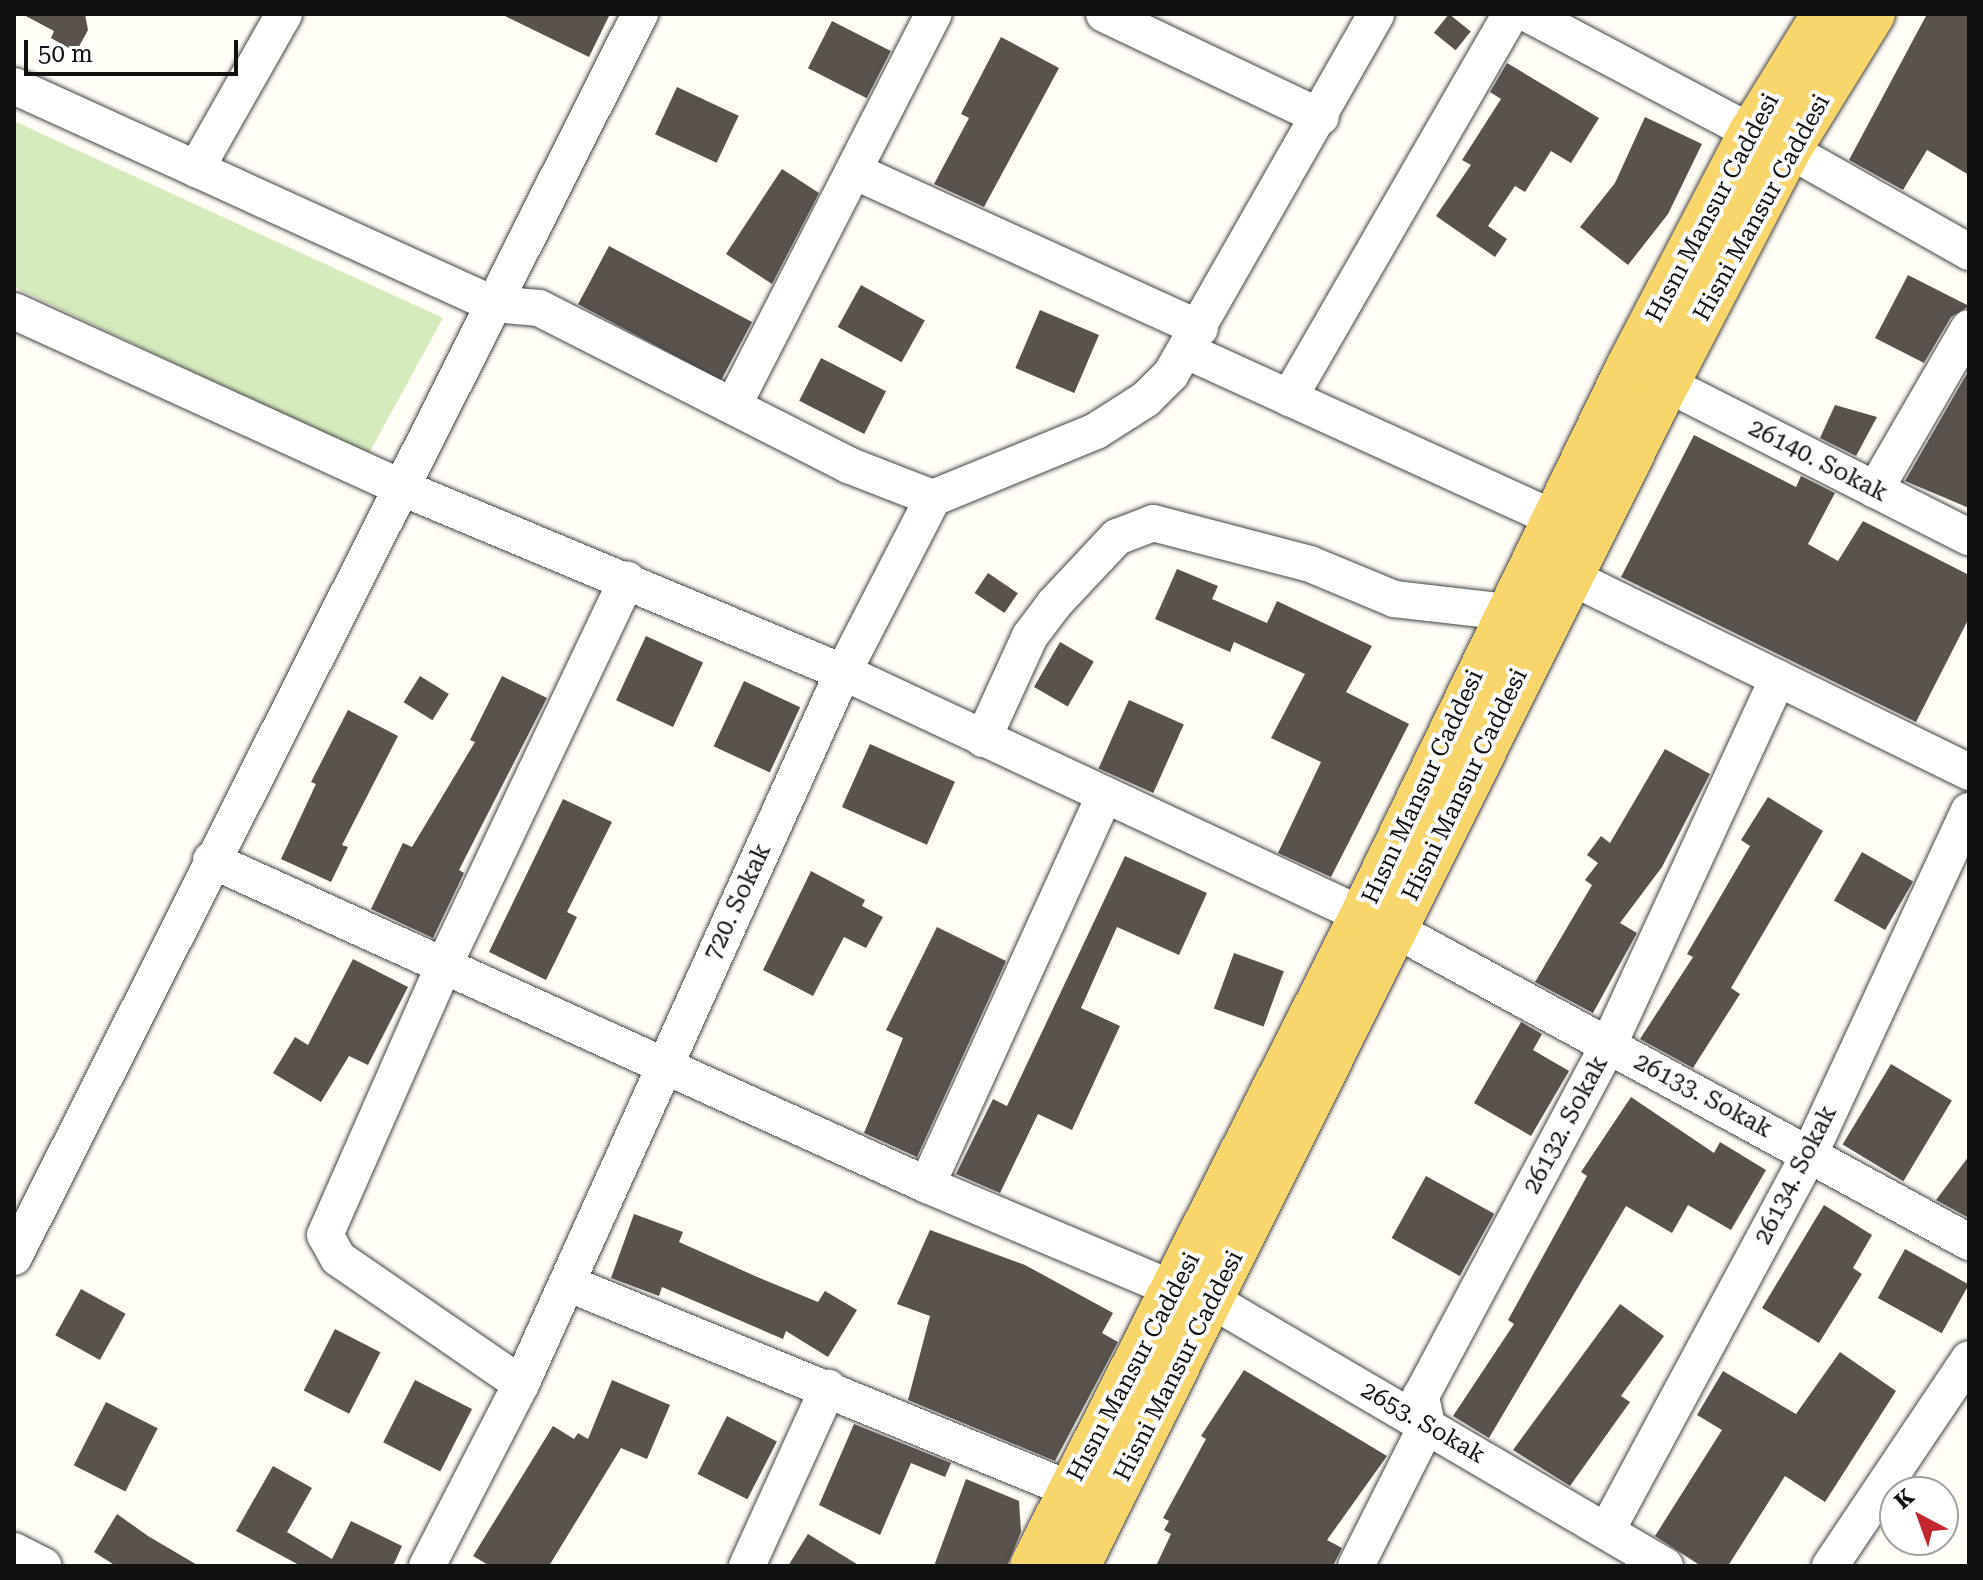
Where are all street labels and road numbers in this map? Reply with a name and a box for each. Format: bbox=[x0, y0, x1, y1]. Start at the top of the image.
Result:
street label: Hısnı Mansur Caddesi bbox=[1641, 89, 1785, 327]
street label: Hisni Mansur Caddesi bbox=[1688, 90, 1836, 326]
street label: 26140. Sokak bbox=[1744, 414, 1892, 508]
street label: Hisni Mansur Caddesi bbox=[1396, 664, 1534, 906]
street label: Hısnı Mansur Caddesi bbox=[1356, 666, 1490, 908]
street label: 720. Sokak bbox=[698, 839, 778, 965]
street label: 26133. Sokak bbox=[1629, 1048, 1777, 1144]
street label: 26132. Sokak bbox=[1518, 1051, 1614, 1199]
street label: 26134. Sokak bbox=[1749, 1101, 1843, 1249]
street label: Hisni Mansur Caddesi bbox=[1108, 1246, 1250, 1486]
street label: Hısnı Mansur Caddesi bbox=[1062, 1248, 1206, 1486]
street label: 2653. Sokak bbox=[1356, 1376, 1490, 1470]

